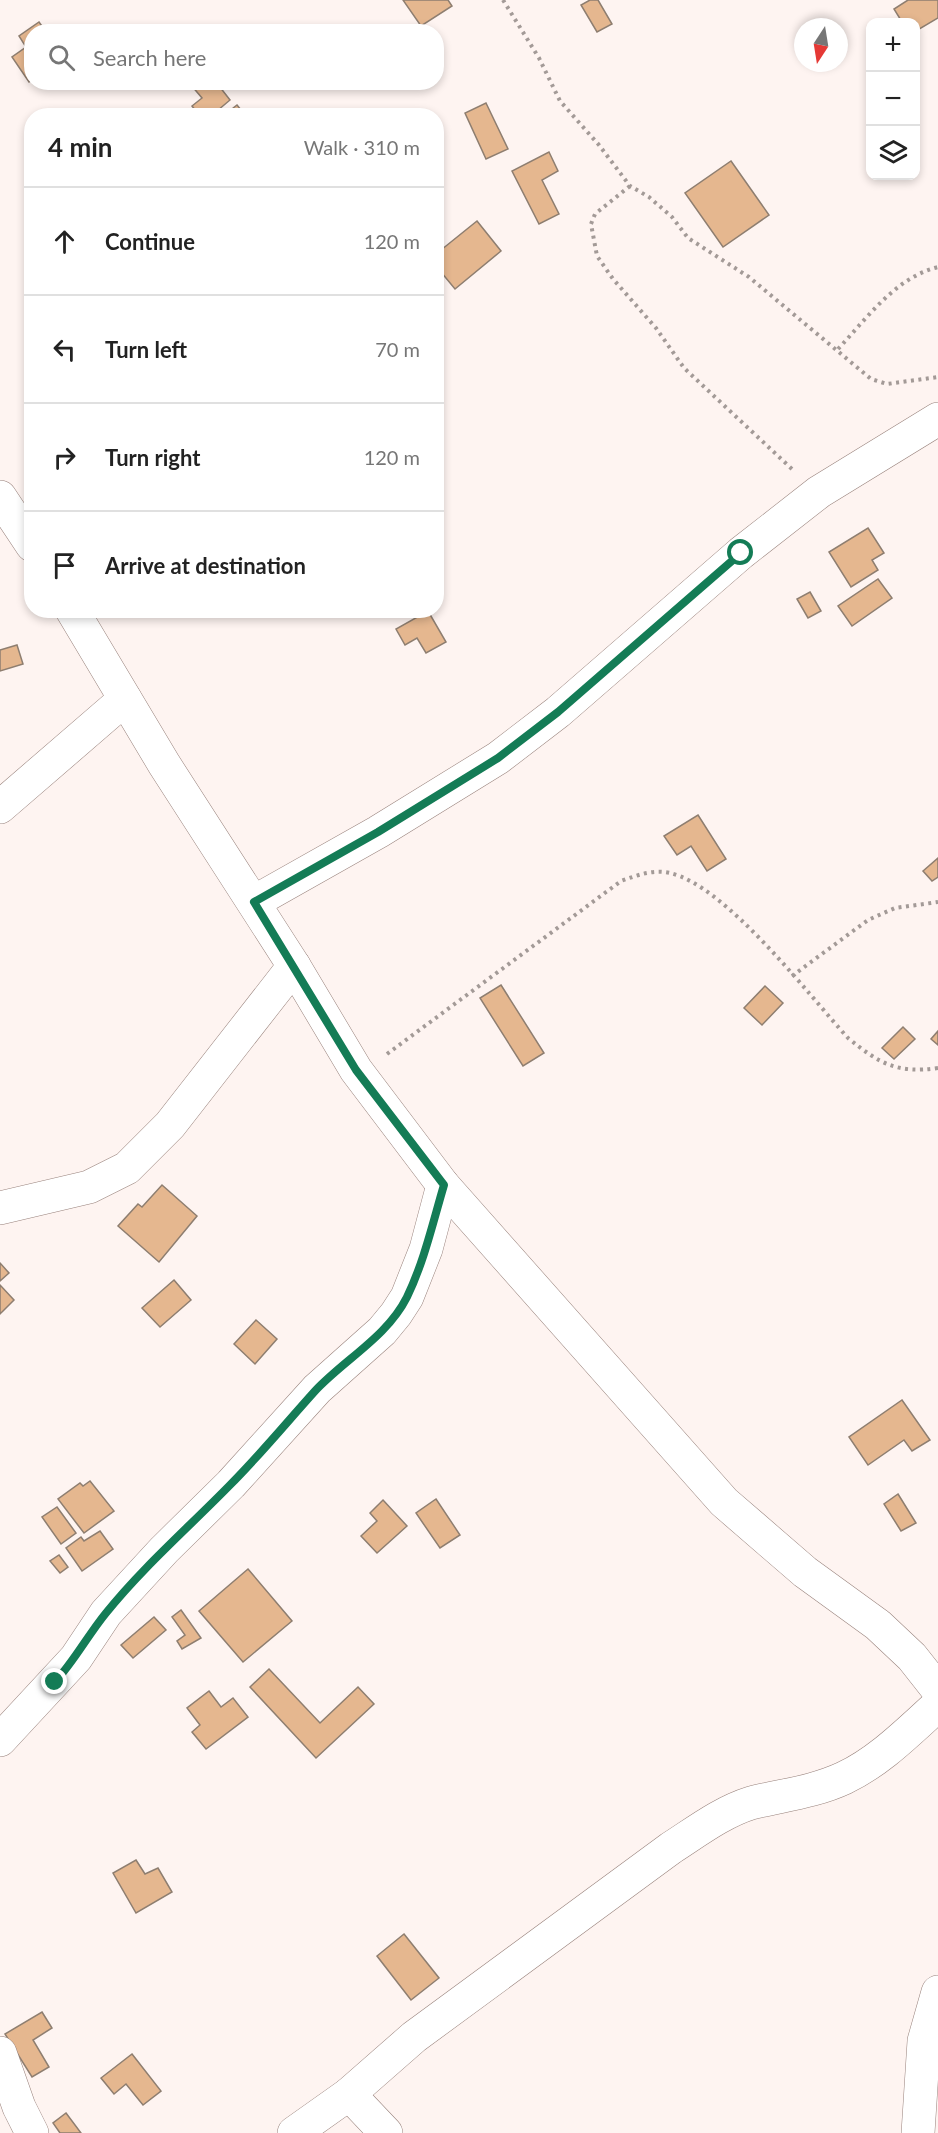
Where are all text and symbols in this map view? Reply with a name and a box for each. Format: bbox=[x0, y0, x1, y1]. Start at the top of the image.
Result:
north arrow bbox=[794, 18, 848, 72]
map controls bbox=[866, 18, 920, 180]
button: + bbox=[866, 18, 920, 72]
search box bbox=[24, 24, 444, 90]
icon: search bbox=[45, 41, 78, 74]
text: Search here bbox=[93, 44, 206, 71]
button: − bbox=[866, 72, 920, 126]
button: layers bbox=[866, 126, 920, 180]
text: 4 min bbox=[48, 131, 112, 163]
text: Walk · 310 m bbox=[304, 135, 420, 159]
icon: ahead bbox=[48, 225, 81, 258]
text: Continue bbox=[105, 228, 195, 255]
text: 120 m bbox=[364, 229, 420, 253]
icon: left bbox=[48, 333, 81, 366]
text: Turn left bbox=[105, 336, 187, 363]
text: 70 m bbox=[375, 337, 420, 361]
icon: right bbox=[48, 441, 81, 474]
text: Turn right bbox=[105, 444, 200, 471]
text: 120 m bbox=[364, 445, 420, 469]
route start bbox=[727, 539, 753, 565]
icon: arrive bbox=[48, 549, 81, 582]
text: Arrive at destination bbox=[105, 552, 306, 579]
route end bbox=[41, 1668, 67, 1694]

